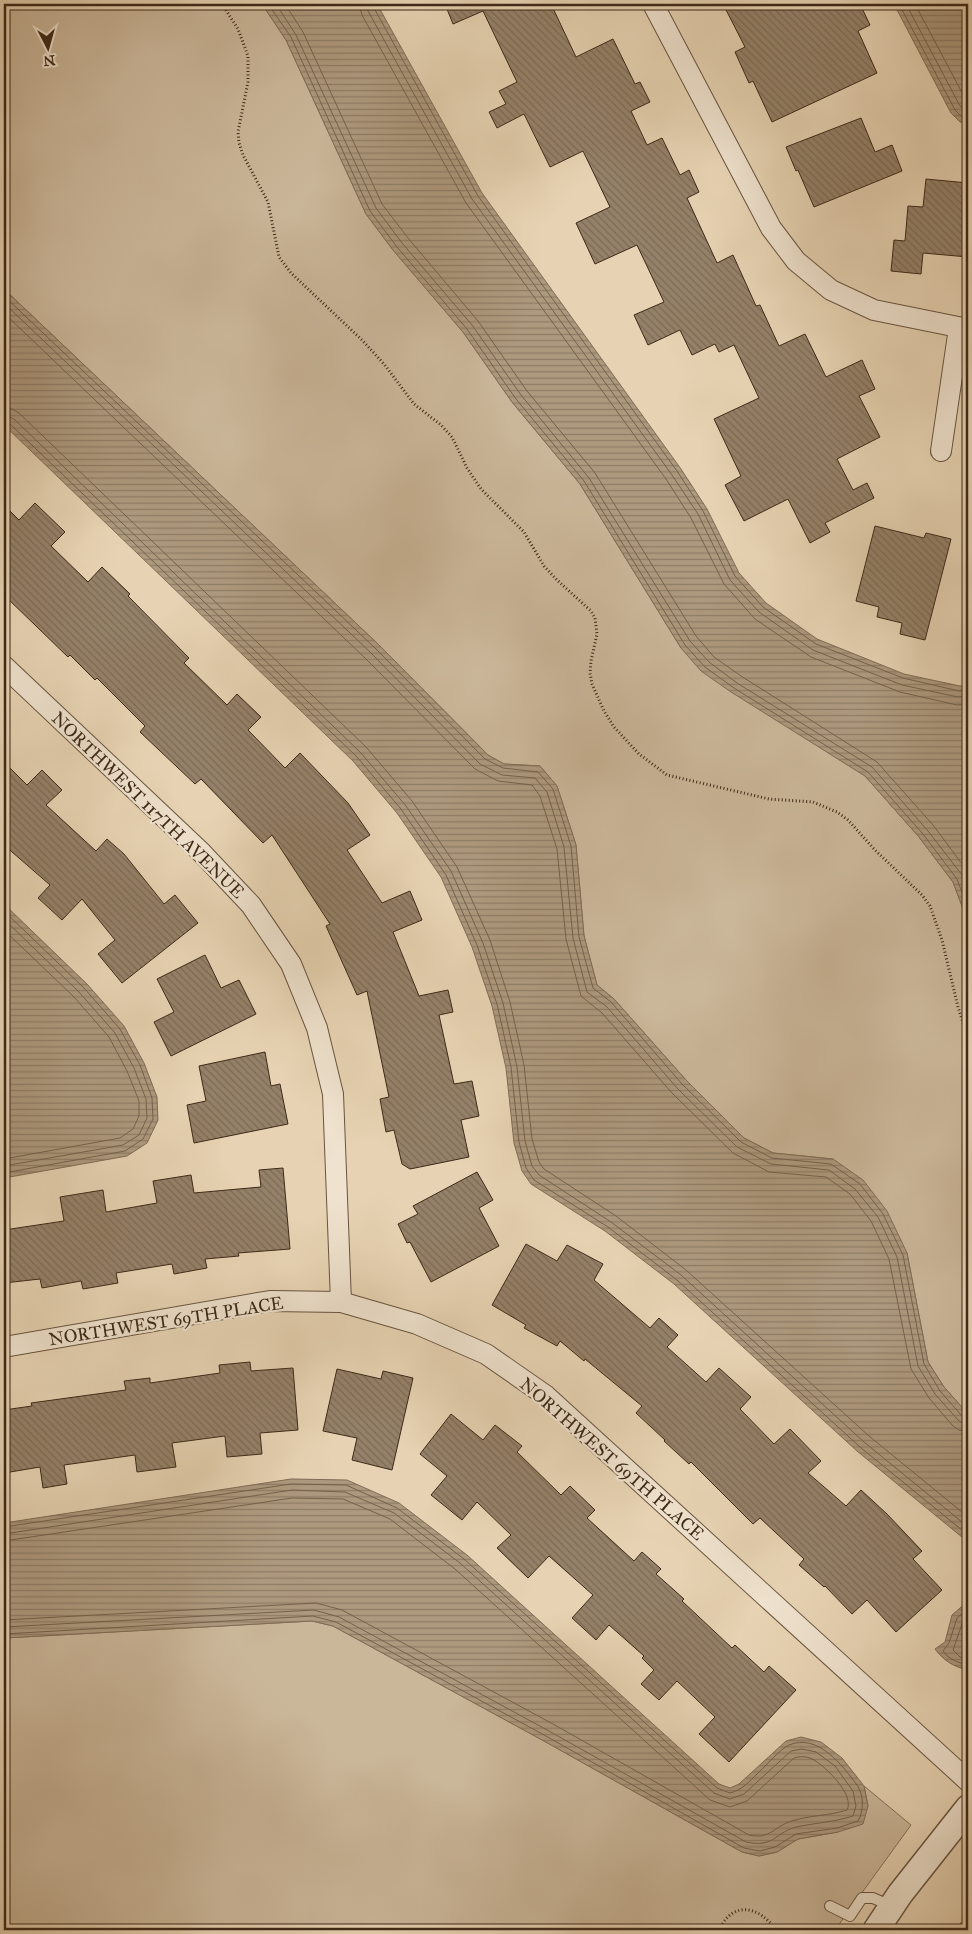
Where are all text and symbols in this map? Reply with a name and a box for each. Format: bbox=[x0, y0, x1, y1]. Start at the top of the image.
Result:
north arrow bbox=[22, 22, 72, 72]
text: N bbox=[42, 51, 56, 70]
street label: NORTHWEST 117TH AVENUE bbox=[47, 707, 249, 903]
street label: NORTHWEST 69TH PLACE bbox=[47, 1292, 285, 1350]
street label: NORTHWEST 69TH PLACE bbox=[515, 1373, 709, 1545]

